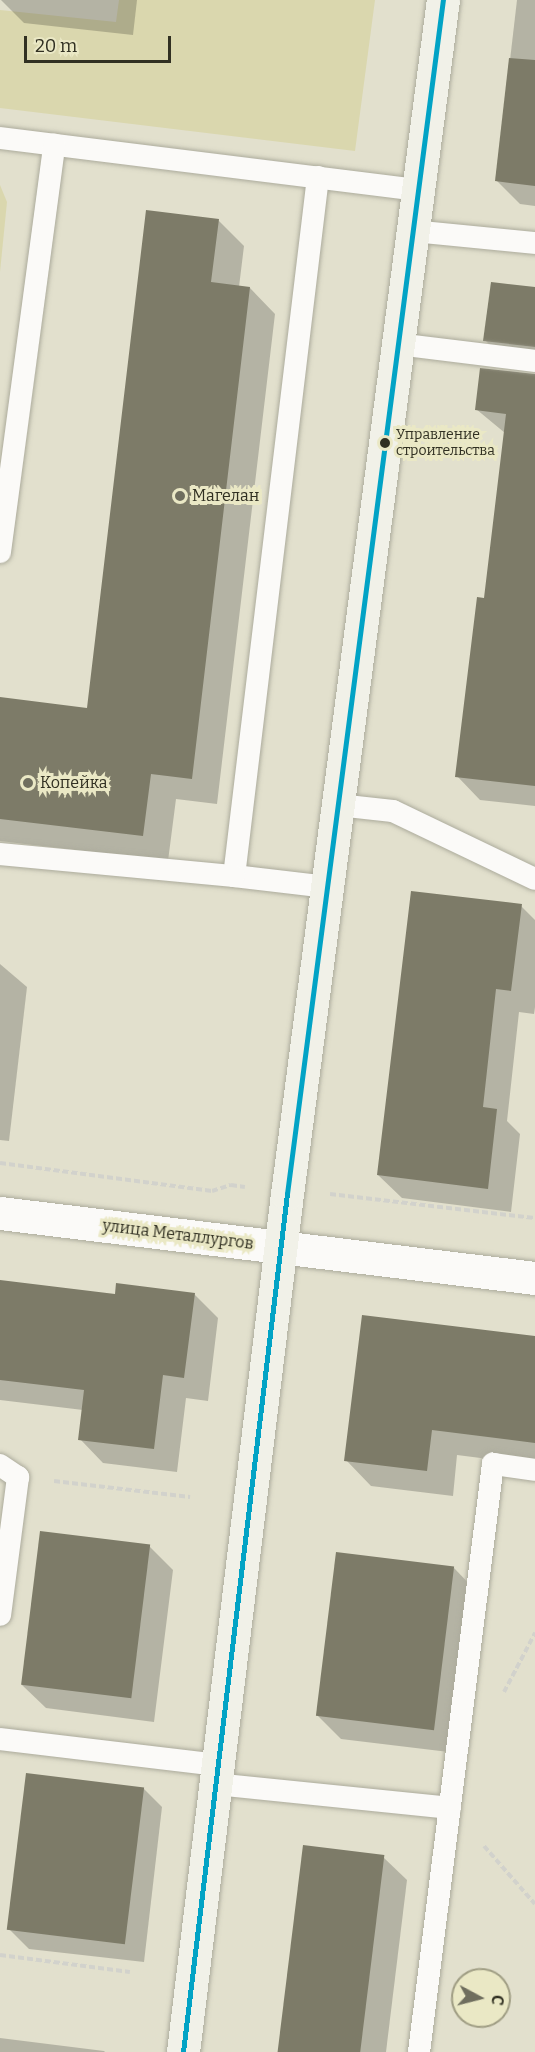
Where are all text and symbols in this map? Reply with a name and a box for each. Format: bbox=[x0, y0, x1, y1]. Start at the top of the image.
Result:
scale bar bbox=[27, 24, 174, 62]
text: 20 m bbox=[35, 35, 77, 57]
place label: Управление строительства bbox=[396, 427, 495, 460]
marker: Управление строительства bbox=[379, 437, 391, 449]
place label: Магелан bbox=[192, 486, 259, 506]
marker: Магелан bbox=[173, 489, 187, 503]
place label: Копейка bbox=[40, 773, 107, 793]
marker: Копейка bbox=[21, 776, 35, 790]
street label: улица Металлургов bbox=[101, 1216, 255, 1254]
north arrow bbox=[451, 1968, 511, 2028]
text: С bbox=[487, 1994, 507, 2006]

